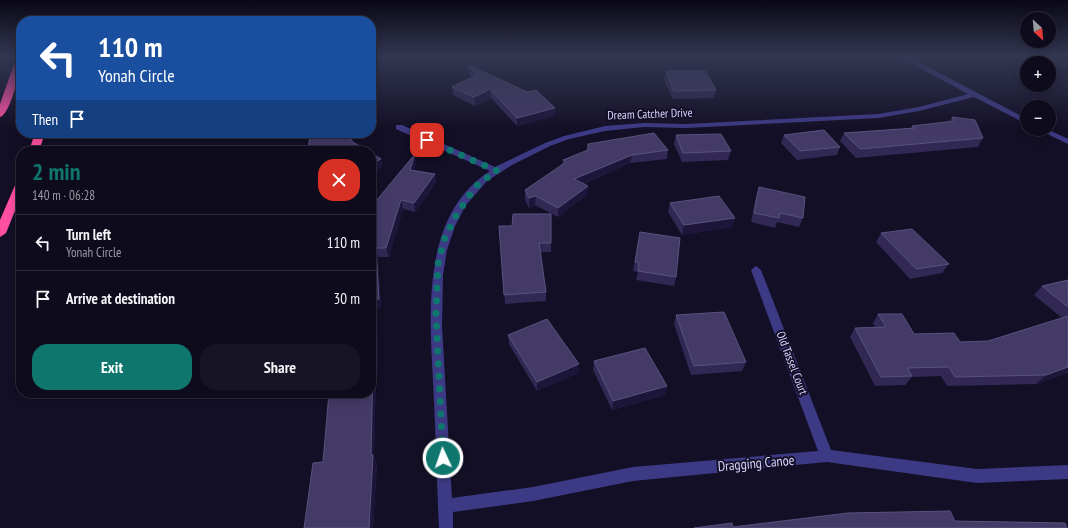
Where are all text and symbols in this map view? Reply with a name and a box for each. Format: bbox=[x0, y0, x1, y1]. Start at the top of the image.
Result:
north arrow bbox=[1020, 12, 1056, 48]
map controls bbox=[1020, 12, 1056, 136]
text: 110 m bbox=[98, 28, 162, 65]
icon: left bbox=[32, 32, 84, 84]
button: + bbox=[1020, 56, 1056, 92]
text: Yonah Circle bbox=[98, 64, 175, 87]
button: − bbox=[1020, 100, 1056, 136]
street label: Dream Catcher Drive bbox=[607, 105, 693, 122]
icon: arrive bbox=[66, 108, 88, 130]
text: Then bbox=[32, 110, 58, 129]
pin bbox=[410, 123, 444, 157]
icon: arrive bbox=[416, 129, 438, 151]
text: 2 min bbox=[32, 156, 80, 187]
button: close bbox=[318, 159, 360, 201]
text: 140 m · 06:28 bbox=[32, 187, 95, 204]
text: Turn left bbox=[66, 225, 111, 244]
icon: left bbox=[32, 232, 54, 254]
text: 110 m bbox=[327, 233, 360, 252]
text: Yonah Circle bbox=[66, 244, 121, 261]
icon: arrive bbox=[32, 288, 54, 310]
text: Arrive at destination bbox=[66, 289, 175, 308]
text: 30 m bbox=[334, 289, 360, 308]
street label: Old Tassel Court bbox=[773, 329, 812, 397]
button: Exit bbox=[32, 344, 192, 390]
button: Share bbox=[200, 344, 360, 390]
position arrow bbox=[422, 437, 464, 479]
street label: Dragging Canoe bbox=[717, 451, 795, 475]

